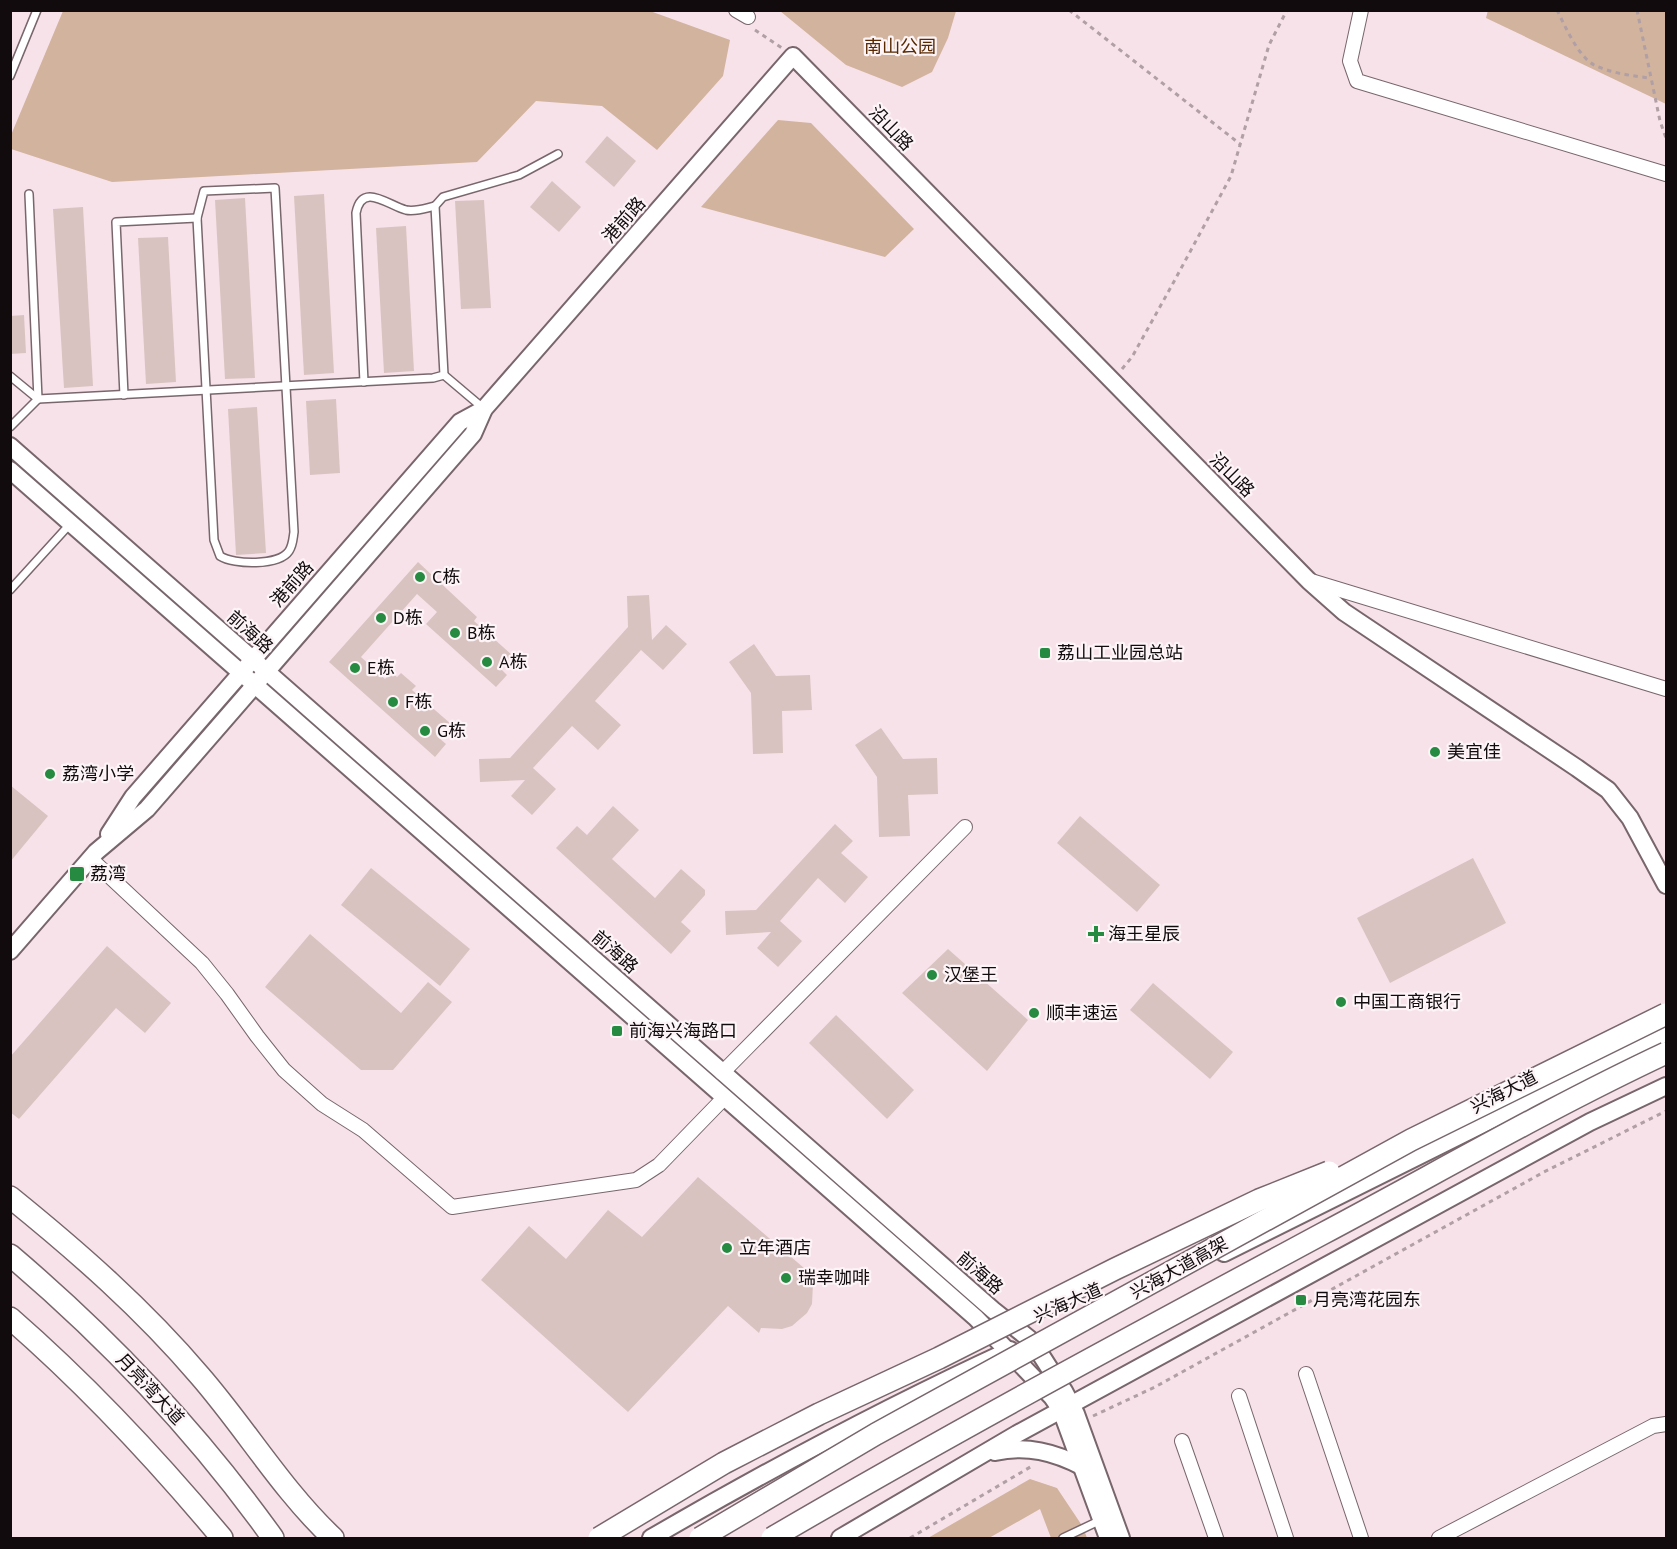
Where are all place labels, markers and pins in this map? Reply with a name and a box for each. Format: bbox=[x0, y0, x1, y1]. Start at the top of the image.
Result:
place label: C栋 bbox=[432, 565, 460, 588]
marker: C栋 bbox=[413, 570, 427, 584]
place label: D栋 bbox=[393, 606, 423, 629]
marker: D栋 bbox=[374, 611, 388, 625]
place label: B栋 bbox=[467, 621, 496, 644]
marker: B栋 bbox=[448, 626, 462, 640]
place label: 荔山工业园总站 bbox=[1057, 641, 1183, 664]
marker: 荔山工业园总站 bbox=[1038, 646, 1052, 660]
place label: A栋 bbox=[499, 650, 528, 673]
marker: A栋 bbox=[480, 655, 494, 669]
place label: E栋 bbox=[367, 656, 395, 679]
marker: E栋 bbox=[348, 661, 362, 675]
place label: F栋 bbox=[405, 690, 432, 713]
marker: F栋 bbox=[386, 695, 400, 709]
place label: G栋 bbox=[437, 719, 466, 742]
marker: G栋 bbox=[418, 724, 432, 738]
place label: 美宜佳 bbox=[1447, 740, 1501, 763]
marker: 美宜佳 bbox=[1428, 745, 1442, 759]
place label: 荔湾小学 bbox=[62, 762, 134, 785]
marker: 荔湾小学 bbox=[43, 767, 57, 781]
place label: 荔湾 bbox=[90, 862, 126, 885]
marker: 荔湾 bbox=[68, 865, 86, 883]
place label: 海王星辰 bbox=[1108, 922, 1180, 945]
marker: 海王星辰 bbox=[1089, 927, 1103, 941]
place label: 汉堡王 bbox=[944, 963, 998, 986]
marker: 汉堡王 bbox=[925, 968, 939, 982]
place label: 中国工商银行 bbox=[1353, 990, 1461, 1013]
marker: 中国工商银行 bbox=[1334, 995, 1348, 1009]
place label: 顺丰速运 bbox=[1046, 1001, 1118, 1024]
marker: 顺丰速运 bbox=[1027, 1006, 1041, 1020]
place label: 前海兴海路口 bbox=[629, 1019, 737, 1042]
marker: 前海兴海路口 bbox=[610, 1024, 624, 1038]
place label: 立年酒店 bbox=[739, 1236, 811, 1259]
marker: 立年酒店 bbox=[720, 1241, 734, 1255]
place label: 瑞幸咖啡 bbox=[798, 1266, 870, 1289]
marker: 瑞幸咖啡 bbox=[779, 1271, 793, 1285]
place label: 月亮湾花园东 bbox=[1313, 1288, 1421, 1311]
marker: 月亮湾花园东 bbox=[1294, 1293, 1308, 1307]

